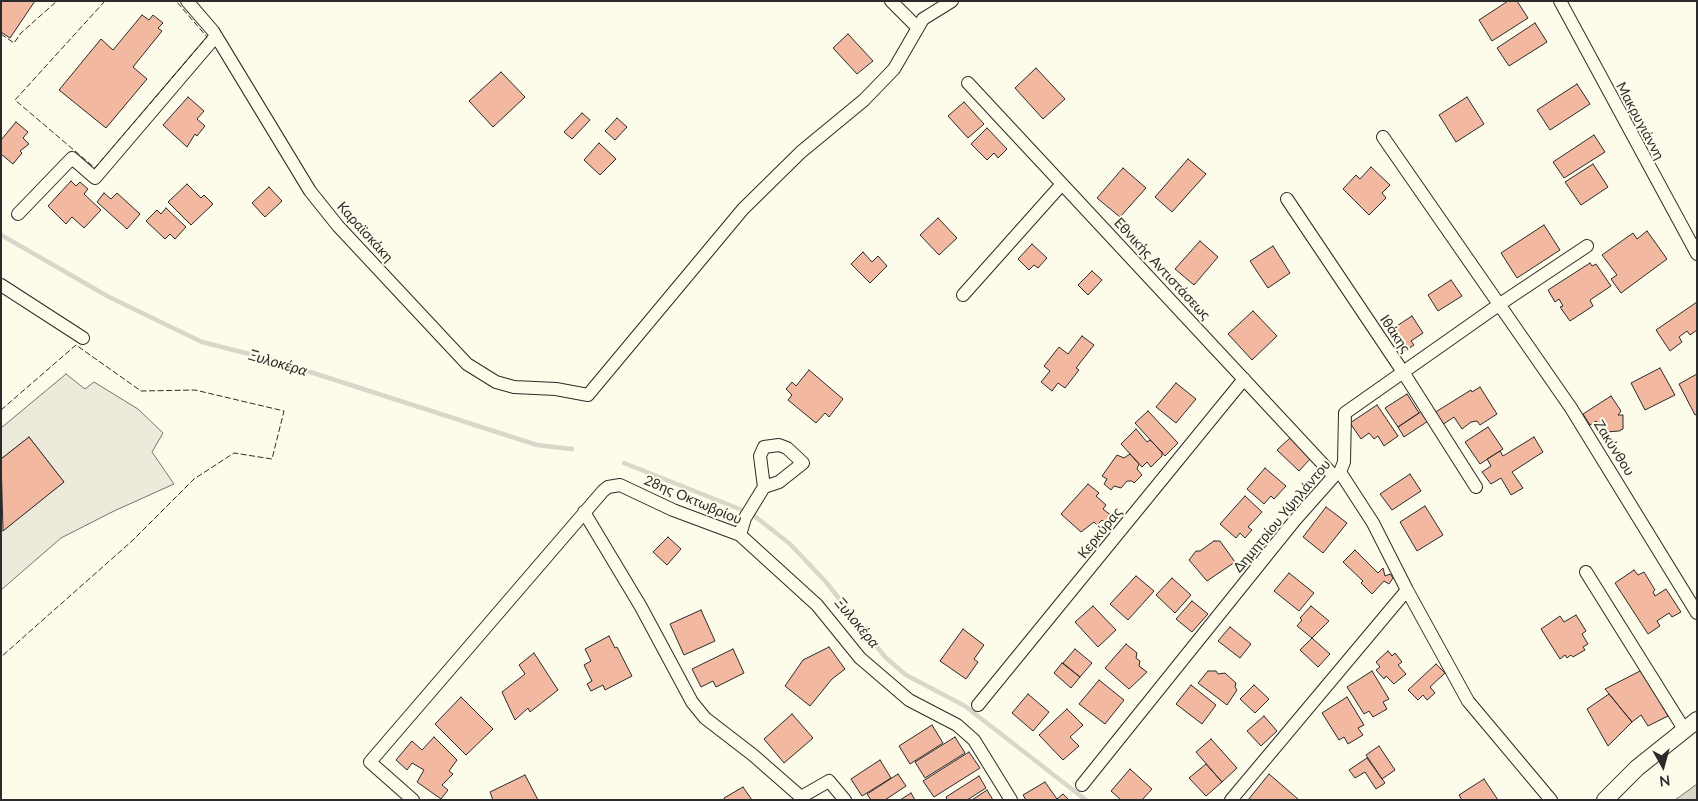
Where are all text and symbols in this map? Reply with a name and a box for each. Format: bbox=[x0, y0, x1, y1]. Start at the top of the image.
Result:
street label: Μακρυγιάννη bbox=[1612, 79, 1668, 163]
street label: Καραϊσκάκη bbox=[333, 198, 397, 266]
street label: Εθνικής Αντιστάσεως bbox=[1110, 215, 1214, 323]
street label: Ιθάκης bbox=[1376, 312, 1414, 356]
water label: Ξυλοκέρα bbox=[247, 346, 309, 380]
street label: Ζακύνθου bbox=[1590, 417, 1638, 479]
street label: Δημητρίου Υψηλάντου bbox=[1230, 456, 1334, 576]
street label: 28ης Οκτωβρίου bbox=[642, 472, 744, 528]
street label: Κερκύρας bbox=[1074, 504, 1126, 562]
water label: Ξυλοκέρα bbox=[831, 594, 883, 652]
north arrow bbox=[1638, 741, 1688, 791]
text: N bbox=[1659, 772, 1671, 790]

